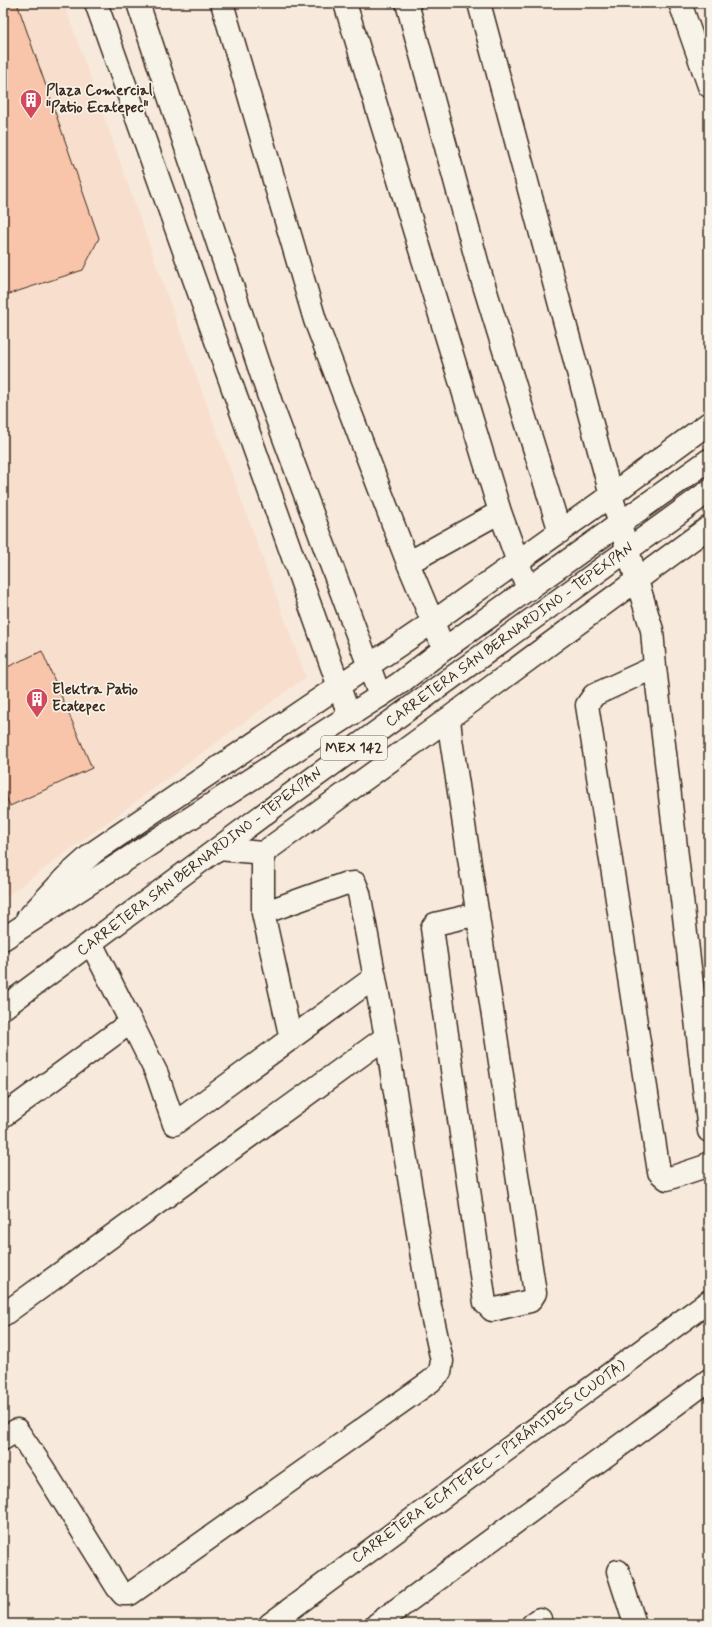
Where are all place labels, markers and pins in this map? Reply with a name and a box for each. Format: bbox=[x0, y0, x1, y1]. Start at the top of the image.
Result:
place label: Plaza Comercial "Patio Ecatepec" bbox=[46, 81, 153, 118]
building icon: Plaza Comercial "Patio Ecatepec" bbox=[18, 87, 44, 120]
place label: Elektra Patio Ecatepec bbox=[52, 680, 139, 717]
building icon: Elektra Patio Ecatepec bbox=[24, 686, 50, 719]

